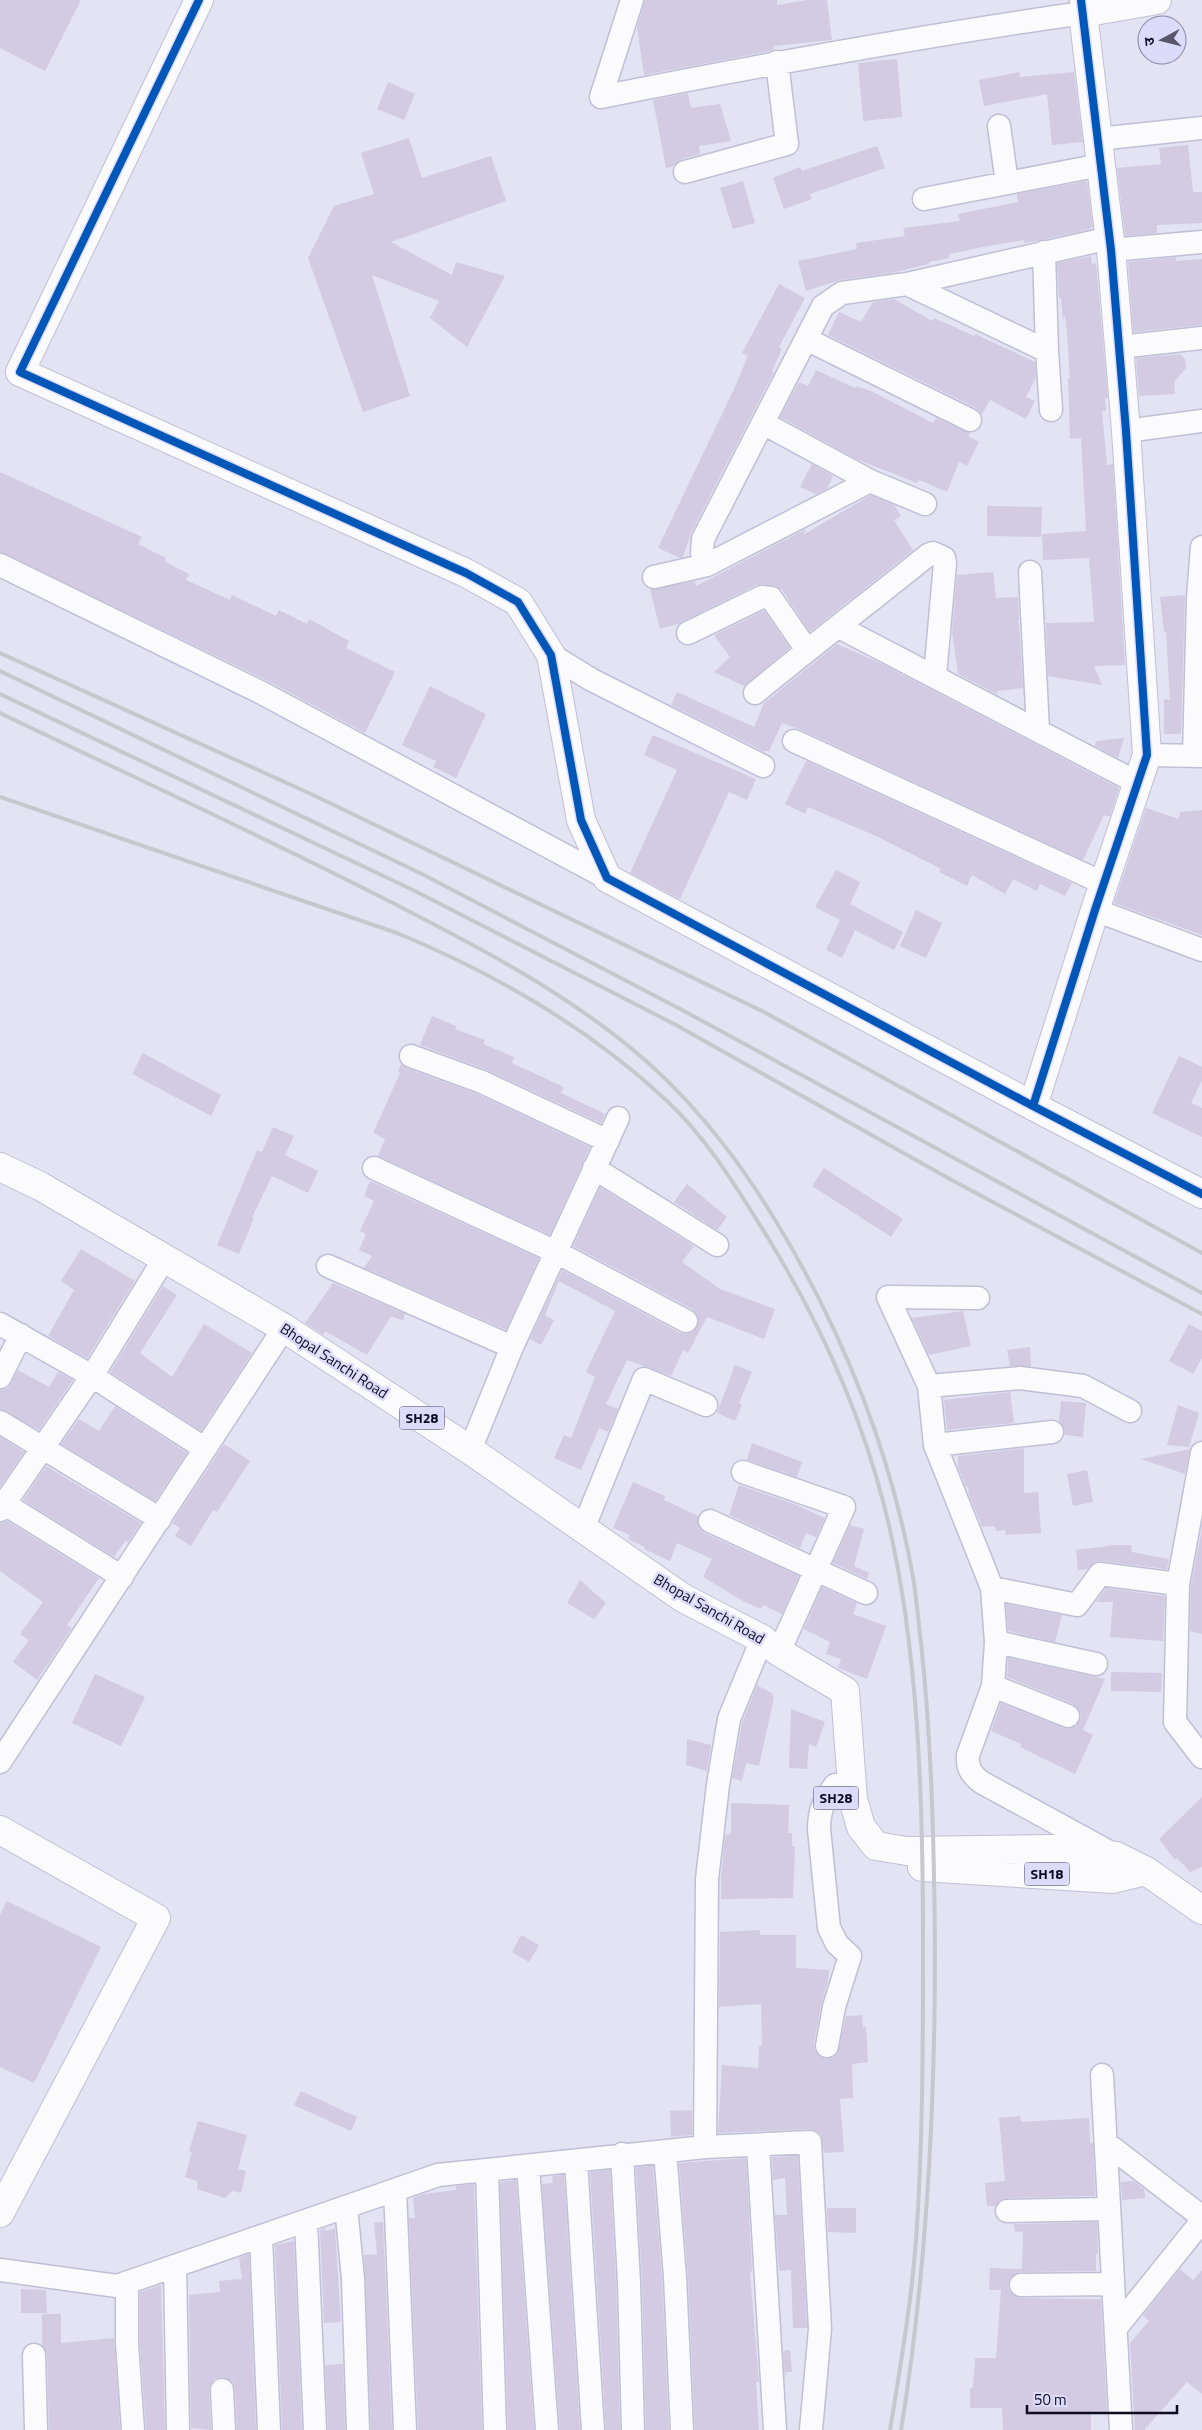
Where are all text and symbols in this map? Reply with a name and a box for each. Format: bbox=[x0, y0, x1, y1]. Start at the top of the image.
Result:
north arrow bbox=[1137, 15, 1187, 65]
text: उ bbox=[1138, 36, 1160, 47]
street label: Bhopal Sanchi Road bbox=[276, 1317, 393, 1404]
road number: SH28 bbox=[400, 1406, 444, 1430]
street label: Bhopal Sanchi Road bbox=[649, 1567, 769, 1650]
road number: SH28 bbox=[814, 1786, 858, 1810]
road number: SH18 bbox=[1024, 1862, 1070, 1886]
scale bar bbox=[1027, 2382, 1177, 2414]
text: 50 m bbox=[1034, 2388, 1067, 2411]

